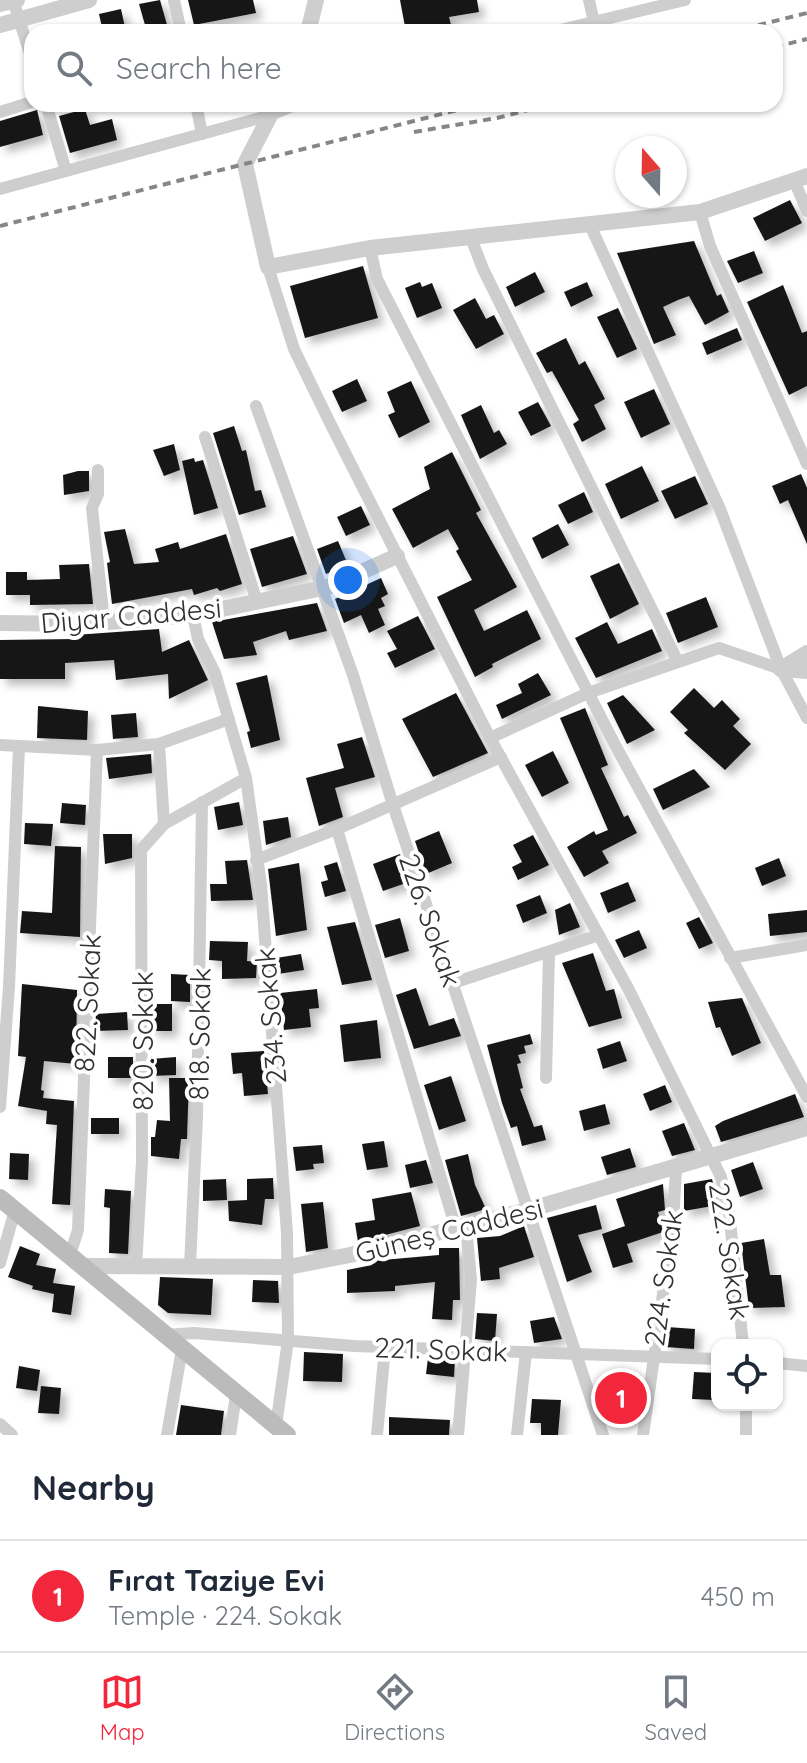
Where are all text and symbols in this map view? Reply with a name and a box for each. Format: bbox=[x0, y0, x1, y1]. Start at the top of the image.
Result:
search box bbox=[24, 24, 783, 112]
icon: search bbox=[52, 46, 96, 90]
text: Search here bbox=[116, 49, 282, 87]
north arrow bbox=[615, 136, 687, 208]
your location bbox=[328, 560, 368, 600]
street label: Diyar Caddesi bbox=[39, 590, 223, 640]
street label: 226. Sokak bbox=[392, 849, 470, 991]
street label: 822. Sokak bbox=[66, 933, 108, 1073]
street label: 234. Sokak bbox=[247, 946, 293, 1086]
street label: 818. Sokak bbox=[180, 967, 218, 1101]
street label: 820. Sokak bbox=[125, 971, 160, 1111]
street label: 222. Sokak bbox=[702, 1180, 758, 1322]
street label: Güneş Caddesi bbox=[351, 1190, 547, 1270]
street label: 224. Sokak bbox=[636, 1207, 690, 1349]
street label: 221. Sokak bbox=[374, 1329, 508, 1369]
map controls bbox=[711, 1339, 783, 1411]
button: locate bbox=[711, 1339, 783, 1411]
pin: 1 bbox=[595, 1368, 647, 1428]
text: Nearby bbox=[32, 1466, 155, 1509]
text: Fırat Taziye Evi bbox=[108, 1561, 325, 1599]
text: 1 bbox=[53, 1580, 63, 1613]
text: 450 m bbox=[701, 1580, 775, 1613]
text: Temple · 224. Sokak bbox=[108, 1599, 342, 1632]
tab: Map bbox=[100, 1670, 145, 1746]
tab: Directions bbox=[344, 1670, 445, 1746]
tab: Saved bbox=[644, 1670, 707, 1746]

